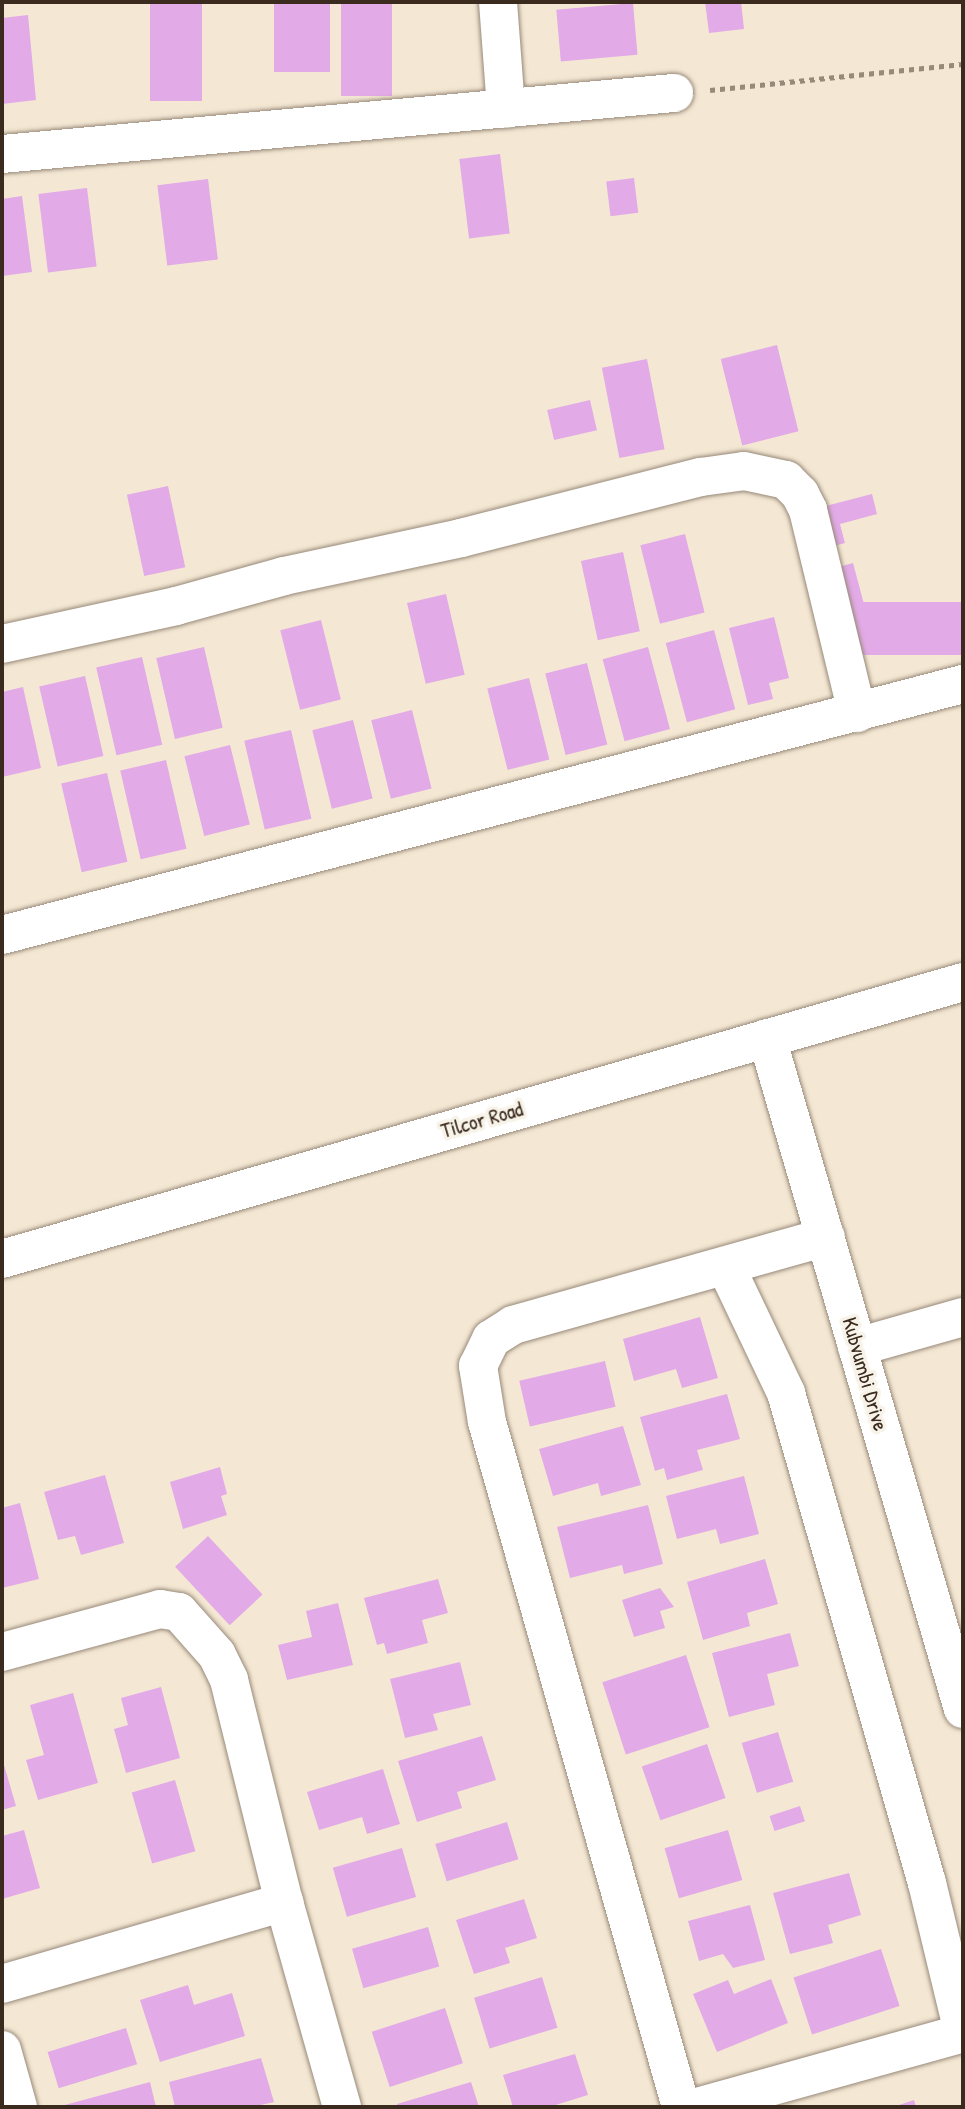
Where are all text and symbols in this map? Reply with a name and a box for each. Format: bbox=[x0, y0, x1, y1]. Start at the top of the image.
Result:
street label: Tilcor Road bbox=[438, 1096, 526, 1144]
street label: Kubvumbi Drive bbox=[837, 1314, 893, 1434]

